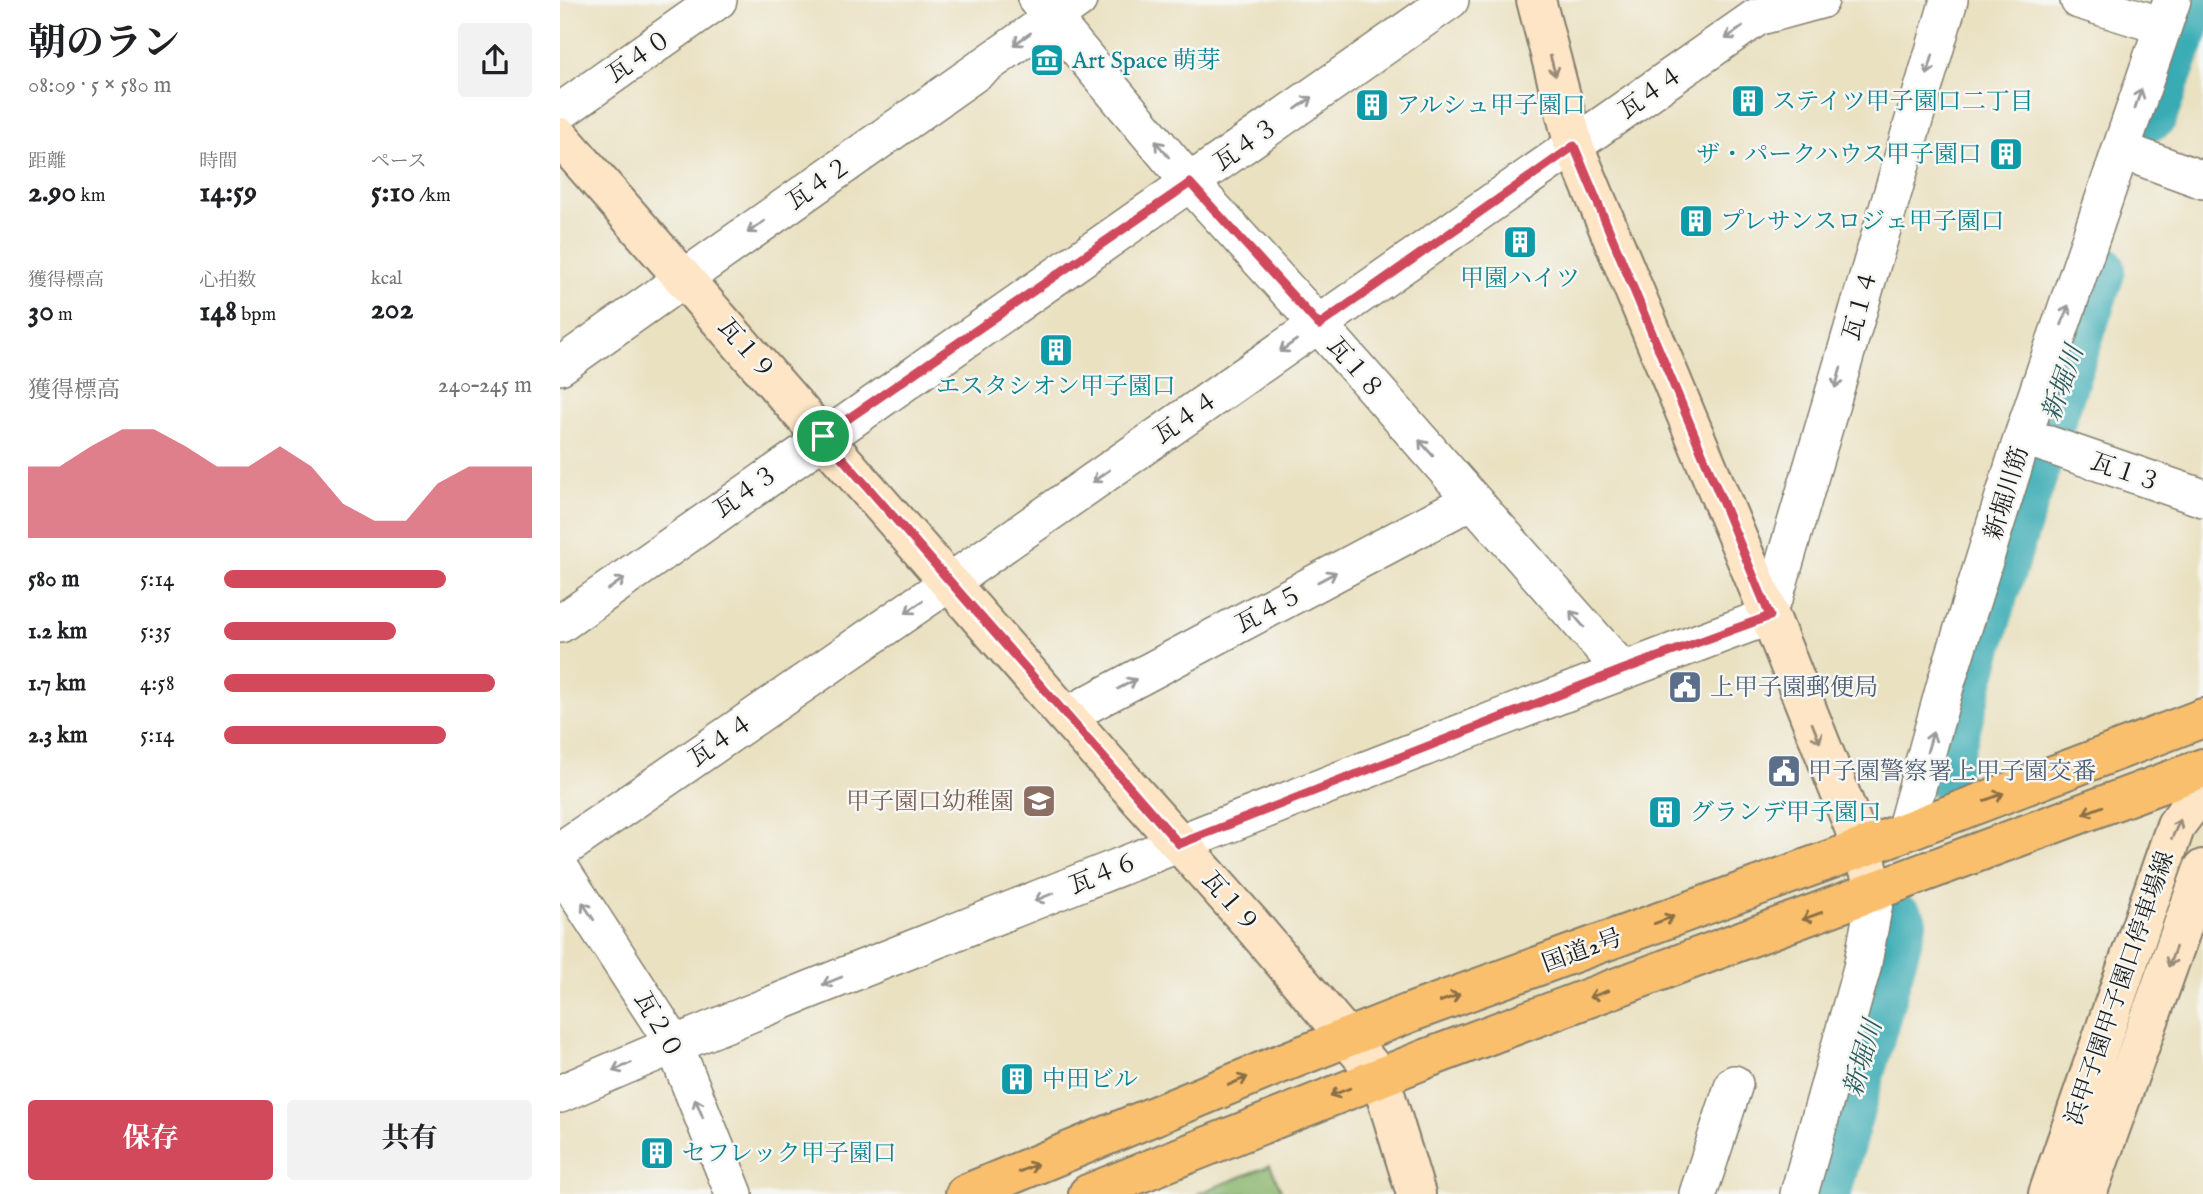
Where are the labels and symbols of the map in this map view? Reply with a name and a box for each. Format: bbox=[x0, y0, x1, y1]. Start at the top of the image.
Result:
street label: 瓦４０ bbox=[601, 24, 678, 91]
one-way arrow bbox=[1725, 25, 1744, 40]
one-way arrow bbox=[1013, 32, 1032, 46]
museum icon: Art Space 萌芽 bbox=[1028, 41, 1066, 79]
place label: Art Space 萌芽 bbox=[1071, 46, 1221, 77]
one-way arrow bbox=[1547, 54, 1560, 77]
one-way arrow bbox=[1923, 54, 1936, 76]
street label: 瓦４４ bbox=[1613, 60, 1690, 127]
building icon: ステイツ甲子園口二丁目 bbox=[1729, 82, 1767, 120]
building icon: アルシュ甲子園口 bbox=[1353, 86, 1391, 124]
place label: ステイツ甲子園口二丁目 bbox=[1772, 87, 2034, 118]
one-way arrow bbox=[2132, 88, 2145, 110]
place label: アルシュ甲子園口 bbox=[1396, 91, 1586, 122]
one-way arrow bbox=[1294, 96, 1313, 110]
street label: 瓦４３ bbox=[1208, 112, 1285, 179]
building icon: ザ・パークハウス甲子園口 bbox=[1987, 135, 2025, 173]
place label: ザ・パークハウス甲子園口 bbox=[1696, 140, 1982, 171]
one-way arrow bbox=[1154, 141, 1170, 159]
street label: 瓦４２ bbox=[781, 151, 858, 218]
building icon: プレサンスロジェ甲子園口 bbox=[1677, 202, 1715, 240]
place label: プレサンスロジェ甲子園口 bbox=[1720, 207, 2005, 238]
one-way arrow bbox=[747, 220, 766, 234]
building icon: 甲園ハイツ bbox=[1501, 223, 1539, 261]
place label: 甲園ハイツ bbox=[1460, 264, 1580, 295]
street label: 瓦１４ bbox=[1837, 267, 1886, 344]
one-way arrow bbox=[2060, 304, 2072, 326]
street label: 瓦１９ bbox=[711, 313, 781, 387]
building icon: エスタシオン甲子園口 bbox=[1037, 331, 1075, 369]
street label: 瓦１８ bbox=[1320, 332, 1390, 406]
water label: 新堀川 bbox=[2035, 338, 2093, 426]
one-way arrow bbox=[1279, 339, 1298, 353]
one-way arrow bbox=[1831, 367, 1844, 389]
place label: エスタシオン甲子園口 bbox=[936, 372, 1176, 403]
street label: 瓦４４ bbox=[1148, 385, 1225, 452]
pin bbox=[793, 406, 853, 466]
one-way arrow bbox=[1418, 439, 1434, 457]
street label: 新堀川筋 bbox=[1979, 443, 2036, 544]
street label: 瓦１３ bbox=[2086, 447, 2165, 500]
street label: 瓦４３ bbox=[708, 459, 785, 526]
one-way arrow bbox=[1092, 469, 1111, 483]
one-way arrow bbox=[1317, 570, 1337, 584]
one-way arrow bbox=[606, 577, 625, 591]
street label: 瓦４５ bbox=[1231, 580, 1309, 641]
one-way arrow bbox=[905, 600, 924, 614]
one-way arrow bbox=[1569, 610, 1585, 628]
public building icon: 上甲子園郵便局 bbox=[1666, 668, 1704, 706]
place label: 上甲子園郵便局 bbox=[1710, 673, 1878, 704]
one-way arrow bbox=[1116, 677, 1136, 691]
street label: 瓦４４ bbox=[683, 708, 760, 775]
one-way arrow bbox=[1811, 721, 1824, 743]
one-way arrow bbox=[1924, 731, 1937, 753]
public building icon: 甲子園警察署上甲子園交番 bbox=[1765, 752, 1803, 790]
place label: 甲子園警察署上甲子園交番 bbox=[1808, 757, 2096, 788]
school or university icon: 甲子園口幼稚園 bbox=[1020, 782, 1058, 820]
place label: 甲子園口幼稚園 bbox=[846, 787, 1014, 818]
one-way arrow bbox=[1983, 790, 2005, 802]
building icon: グランデ甲子園口 bbox=[1646, 793, 1684, 831]
place label: グランデ甲子園口 bbox=[1690, 798, 1882, 829]
one-way arrow bbox=[2083, 804, 2105, 817]
one-way arrow bbox=[2170, 819, 2183, 840]
street label: 瓦４６ bbox=[1065, 847, 1144, 902]
street label: 浜甲子園甲子園口停車場線 bbox=[2059, 847, 2182, 1130]
street label: 瓦１９ bbox=[1195, 866, 1265, 940]
one-way arrow bbox=[1033, 892, 1055, 905]
one-way arrow bbox=[580, 902, 595, 921]
one-way arrow bbox=[1802, 910, 1824, 923]
one-way arrow bbox=[1652, 913, 1674, 925]
street label: 国道2号 bbox=[1538, 923, 1627, 980]
one-way arrow bbox=[2165, 945, 2177, 967]
one-way arrow bbox=[822, 975, 844, 988]
street label: 瓦２０ bbox=[626, 987, 689, 1065]
one-way arrow bbox=[1588, 989, 1610, 1002]
one-way arrow bbox=[1439, 991, 1461, 1003]
water label: 新堀川 bbox=[1837, 1013, 1891, 1100]
building icon: 中田ビル bbox=[998, 1060, 1036, 1098]
one-way arrow bbox=[611, 1061, 633, 1074]
place label: 中田ビル bbox=[1042, 1065, 1138, 1096]
one-way arrow bbox=[1227, 1073, 1249, 1086]
one-way arrow bbox=[1330, 1087, 1352, 1100]
one-way arrow bbox=[692, 1098, 705, 1119]
building icon: セフレック甲子園口 bbox=[638, 1134, 676, 1172]
place label: セフレック甲子園口 bbox=[682, 1139, 897, 1170]
one-way arrow bbox=[1017, 1161, 1039, 1174]

